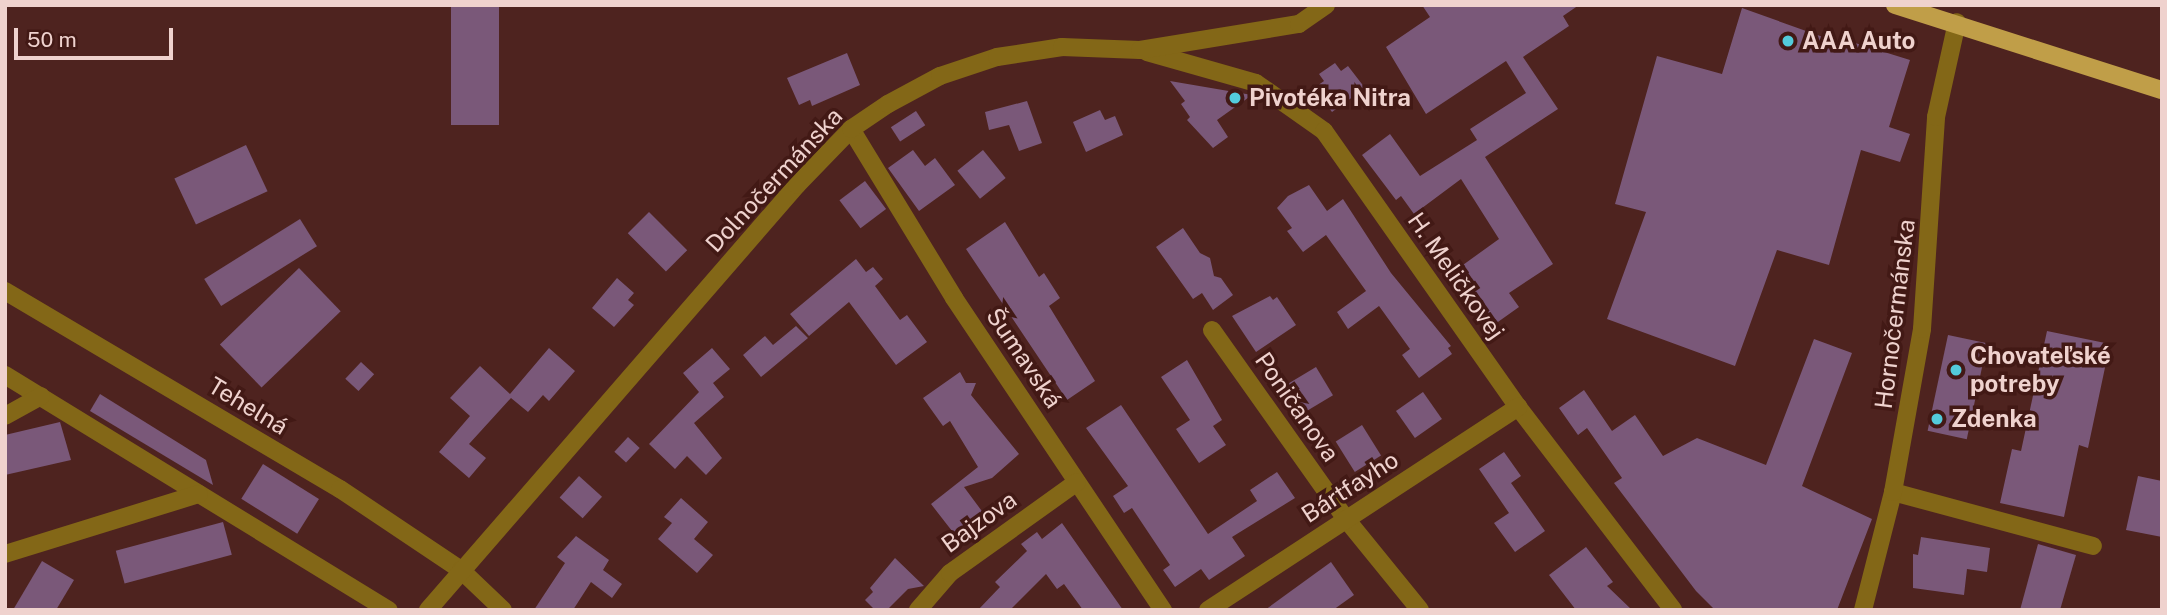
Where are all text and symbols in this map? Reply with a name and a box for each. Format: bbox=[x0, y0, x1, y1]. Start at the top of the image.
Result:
scale bar bbox=[18, 14, 177, 58]
text: 50 m bbox=[27, 27, 77, 52]
place label: AAA Auto bbox=[1802, 27, 1915, 55]
marker: AAA Auto bbox=[1780, 33, 1796, 49]
place label: Pivotéka Nitra bbox=[1249, 84, 1411, 112]
marker: Pivotéka Nitra bbox=[1227, 90, 1243, 106]
street label: Dolnočermánska bbox=[700, 102, 848, 258]
street label: H. Meličkovej bbox=[1402, 207, 1510, 345]
street label: Hornočermánska bbox=[1869, 218, 1921, 410]
street label: Šumavská bbox=[980, 303, 1068, 413]
place label: Chovateľské potreby bbox=[1970, 342, 2111, 398]
street label: Poničanova bbox=[1249, 347, 1345, 467]
marker: Chovateľské potreby bbox=[1948, 362, 1964, 378]
street label: Tehelná bbox=[203, 371, 293, 441]
place label: Zdenka bbox=[1951, 405, 2037, 433]
marker: Zdenka bbox=[1929, 411, 1945, 427]
street label: Bártfayho bbox=[1296, 445, 1404, 529]
street label: Bajzova bbox=[936, 485, 1022, 559]

